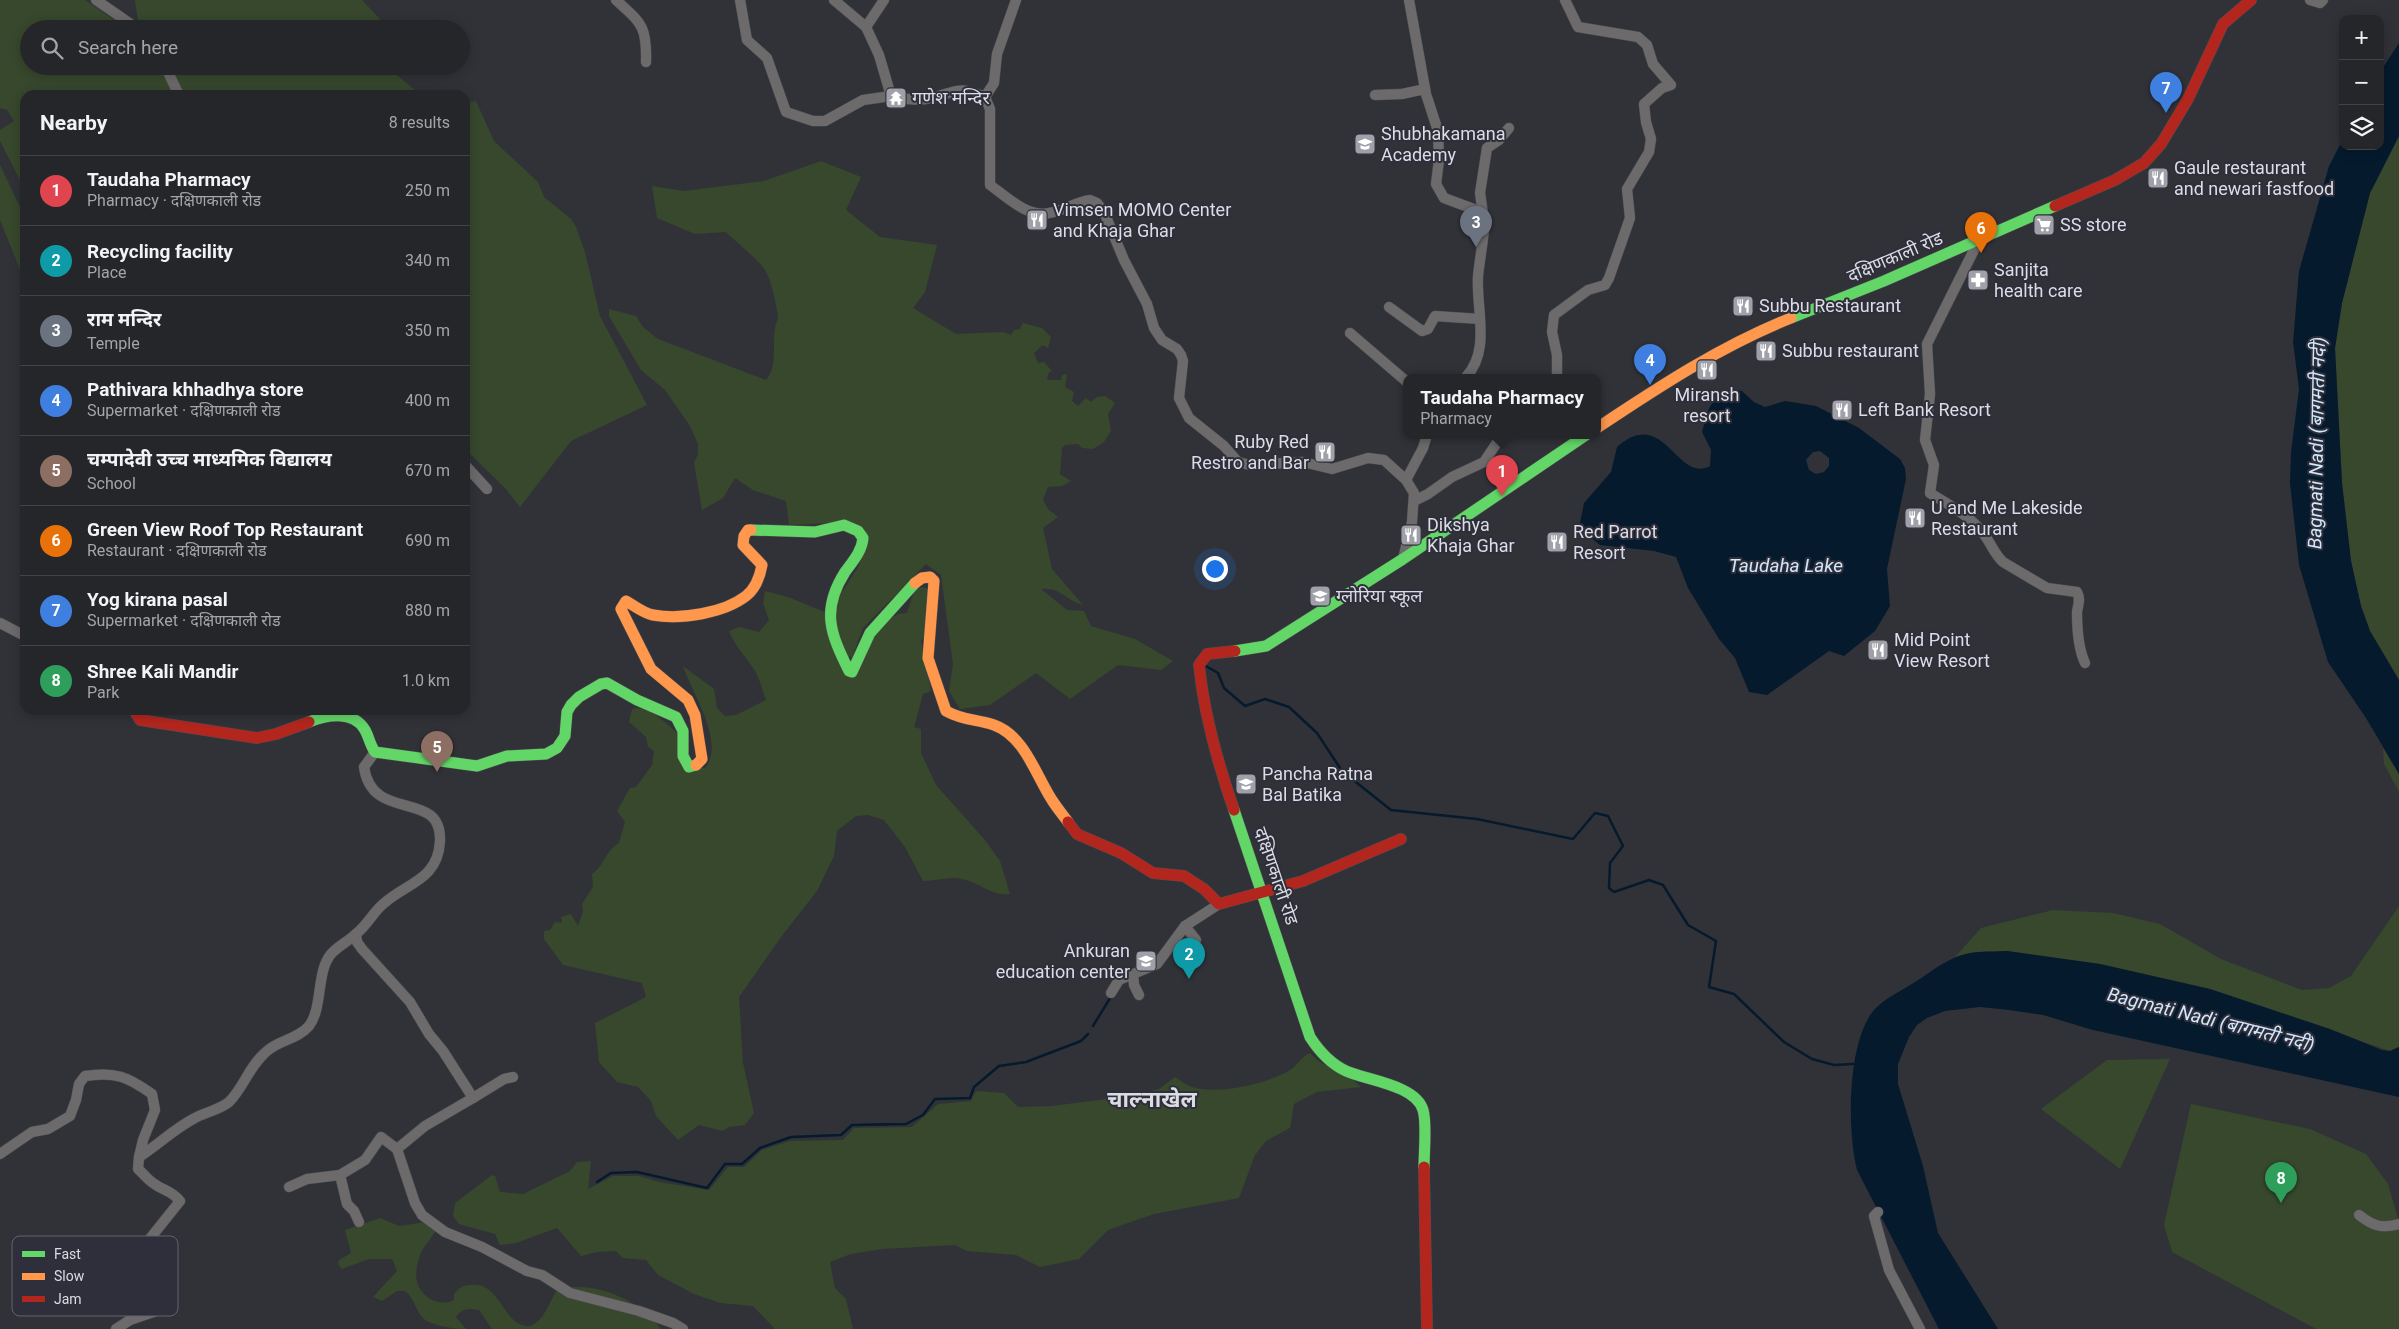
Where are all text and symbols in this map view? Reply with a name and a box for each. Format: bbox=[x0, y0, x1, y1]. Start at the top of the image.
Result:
map controls bbox=[2339, 15, 2384, 150]
button: + bbox=[2339, 15, 2384, 60]
search box bbox=[20, 20, 470, 75]
icon: search bbox=[38, 34, 66, 62]
text: Search here bbox=[78, 36, 178, 59]
button: − bbox=[2339, 60, 2384, 105]
pin: 7 bbox=[2150, 72, 2182, 113]
temple icon: गणेश मन्दिर bbox=[884, 86, 908, 110]
place label: गणेश मन्दिर bbox=[912, 87, 990, 108]
button: layers bbox=[2339, 105, 2384, 150]
text: Nearby bbox=[40, 111, 107, 135]
text: 8 results bbox=[389, 113, 450, 132]
place label: Shubhakamana Academy bbox=[1381, 123, 1506, 165]
school or university icon: Shubhakamana Academy bbox=[1353, 132, 1377, 156]
place label: Gaule restaurant and newari fastfood bbox=[2174, 157, 2334, 199]
restaurant icon: Gaule restaurant and newari fastfood bbox=[2146, 166, 2170, 190]
text: Taudaha Pharmacy bbox=[87, 168, 251, 191]
text: 1 bbox=[51, 181, 61, 200]
text: 250 m bbox=[405, 181, 450, 200]
text: Pharmacy · दक्षिणकाली रोड bbox=[87, 191, 261, 210]
place label: Vimsen MOMO Center and Khaja Ghar bbox=[1053, 199, 1231, 241]
pin: 3 bbox=[1460, 206, 1492, 247]
restaurant icon: Vimsen MOMO Center and Khaja Ghar bbox=[1025, 208, 1049, 232]
pin: 6 bbox=[1965, 212, 1997, 253]
supermarket icon: SS store bbox=[2032, 213, 2056, 237]
place label: SS store bbox=[2060, 214, 2127, 235]
street label: दक्षिणकाली रोड bbox=[1844, 227, 1946, 286]
text: Recycling facility bbox=[87, 240, 233, 263]
text: 2 bbox=[51, 251, 61, 270]
text: 340 m bbox=[405, 251, 450, 270]
place label: Sanjita health care bbox=[1994, 259, 2083, 301]
text: Place bbox=[87, 263, 127, 282]
pharmacy icon: Sanjita health care bbox=[1966, 268, 1990, 292]
restaurant icon: Subbu Restaurant bbox=[1731, 294, 1755, 318]
place label: Subbu Restaurant bbox=[1759, 295, 1901, 316]
text: राम मन्दिर bbox=[87, 308, 161, 331]
text: 3 bbox=[51, 321, 61, 340]
text: 350 m bbox=[405, 321, 450, 340]
text: Temple bbox=[87, 334, 140, 353]
water label: Bagmati Nadi (बागमती नदी) bbox=[2303, 337, 2330, 549]
restaurant icon: Subbu restaurant bbox=[1754, 339, 1778, 363]
place label: Subbu restaurant bbox=[1782, 340, 1919, 361]
pin: 4 bbox=[1634, 344, 1666, 385]
restaurant icon: Miransh resort bbox=[1695, 358, 1719, 382]
popup bbox=[1403, 374, 1601, 439]
text: Pathivara khhadhya store bbox=[87, 378, 304, 401]
place label: Miransh resort bbox=[1675, 384, 1739, 426]
text: Taudaha Pharmacy bbox=[1420, 386, 1584, 409]
text: 4 bbox=[51, 391, 61, 410]
text: 400 m bbox=[405, 391, 450, 410]
restaurant icon: Left Bank Resort bbox=[1830, 398, 1854, 422]
place label: Left Bank Resort bbox=[1858, 399, 1991, 420]
text: Supermarket · दक्षिणकाली रोड bbox=[87, 401, 280, 420]
text: Pharmacy bbox=[1420, 409, 1492, 428]
place label: Ruby Red Restro and Bar bbox=[1191, 431, 1309, 473]
restaurant icon: Ruby Red Restro and Bar bbox=[1313, 440, 1337, 464]
text: चम्पादेवी उच्च माध्यमिक विद्यालय bbox=[87, 448, 332, 471]
pin: 1 bbox=[1486, 455, 1518, 496]
text: 5 bbox=[51, 461, 61, 480]
text: 670 m bbox=[405, 461, 450, 480]
text: School bbox=[87, 474, 136, 493]
place label: U and Me Lakeside Restaurant bbox=[1931, 497, 2083, 539]
restaurant icon: U and Me Lakeside Restaurant bbox=[1903, 506, 1927, 530]
place label: Dikshya Khaja Ghar bbox=[1427, 514, 1515, 556]
text: Green View Roof Top Restaurant bbox=[87, 518, 363, 541]
place label: Red Parrot Resort bbox=[1573, 521, 1658, 563]
restaurant icon: Dikshya Khaja Ghar bbox=[1399, 523, 1423, 547]
restaurant icon: Red Parrot Resort bbox=[1545, 530, 1569, 554]
text: 6 bbox=[51, 531, 61, 550]
text: 690 m bbox=[405, 531, 450, 550]
text: Restaurant · दक्षिणकाली रोड bbox=[87, 541, 267, 560]
water label: Taudaha Lake bbox=[1729, 554, 1843, 577]
your location bbox=[1202, 556, 1228, 582]
school or university icon: ग्लोरिया स्कूल bbox=[1308, 584, 1332, 608]
place label: ग्लोरिया स्कूल bbox=[1336, 585, 1423, 608]
text: Yog kirana pasal bbox=[87, 588, 228, 611]
text: 7 bbox=[51, 601, 61, 620]
text: 880 m bbox=[405, 601, 450, 620]
text: Supermarket · दक्षिणकाली रोड bbox=[87, 611, 280, 630]
place label: Mid Point View Resort bbox=[1894, 629, 1990, 671]
restaurant icon: Mid Point View Resort bbox=[1866, 638, 1890, 662]
text: Shree Kali Mandir bbox=[87, 660, 239, 683]
text: 8 bbox=[51, 671, 61, 690]
text: 1.0 km bbox=[402, 671, 450, 690]
text: Park bbox=[87, 683, 119, 702]
pin: 5 bbox=[421, 731, 453, 772]
place label: Pancha Ratna Bal Batika bbox=[1262, 763, 1373, 805]
school or university icon: Pancha Ratna Bal Batika bbox=[1234, 772, 1258, 796]
street label: दक्षिणकाली रोड bbox=[1250, 824, 1303, 928]
pin: 2 bbox=[1173, 938, 1205, 979]
place label: Ankuran education center bbox=[996, 940, 1130, 982]
school or university icon: Ankuran education center bbox=[1134, 949, 1158, 973]
water label: Bagmati Nadi (बागमती नदी) bbox=[2105, 983, 2317, 1056]
district label: चाल्नाखेल bbox=[1107, 1087, 1197, 1112]
pin: 8 bbox=[2265, 1162, 2297, 1203]
legend bbox=[12, 1236, 178, 1316]
text: Fast bbox=[54, 1246, 81, 1262]
text: Slow bbox=[54, 1268, 85, 1284]
text: Jam bbox=[54, 1291, 82, 1307]

